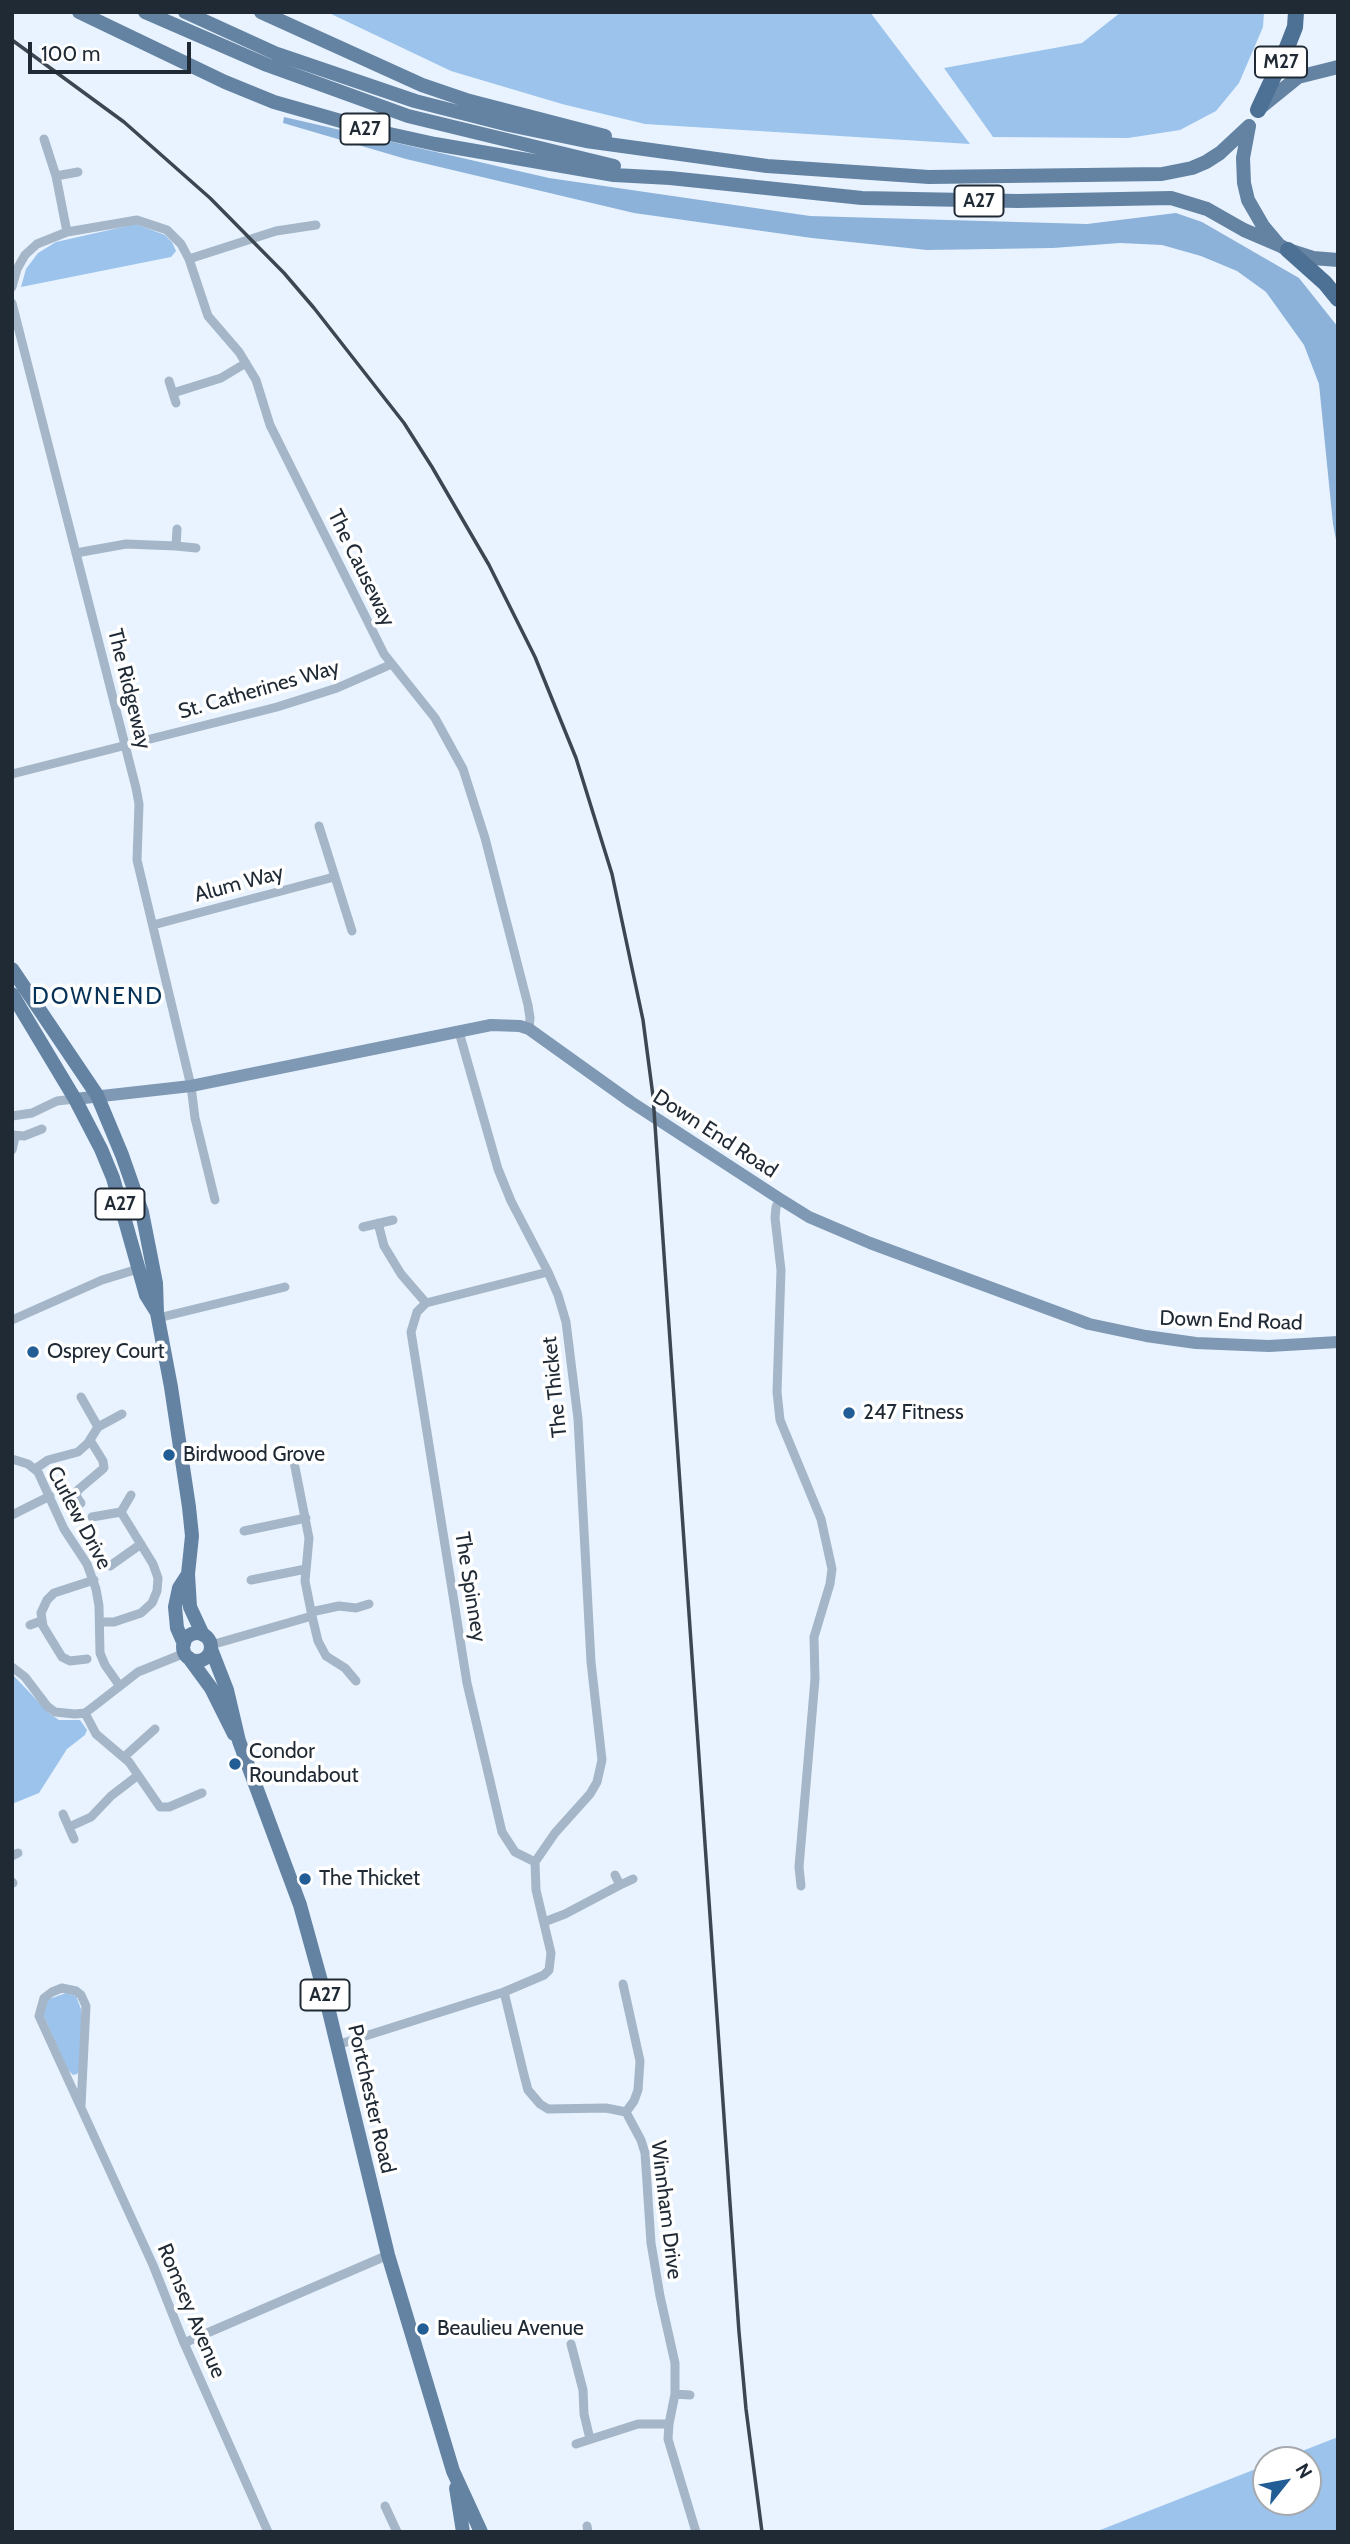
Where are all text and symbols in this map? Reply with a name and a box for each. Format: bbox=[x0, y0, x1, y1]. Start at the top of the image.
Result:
scale bar bbox=[32, 28, 194, 72]
text: 100 m bbox=[41, 41, 100, 66]
road number: M27 bbox=[1255, 46, 1307, 78]
road number: A27 bbox=[340, 113, 390, 144]
road number: A27 bbox=[954, 186, 1004, 216]
street label: The Causeway bbox=[322, 505, 400, 631]
street label: The Ridgeway bbox=[102, 626, 156, 752]
street label: St. Catherines Way bbox=[176, 655, 342, 725]
street label: Alum Way bbox=[192, 860, 286, 908]
district label: DOWNEND bbox=[33, 983, 163, 1011]
street label: Down End Road bbox=[648, 1084, 782, 1184]
road number: A27 bbox=[96, 1188, 144, 1220]
street label: Down End Road bbox=[1159, 1306, 1303, 1336]
street label: The Thicket bbox=[537, 1335, 573, 1439]
place label: Osprey Court bbox=[47, 1339, 165, 1365]
marker: Osprey Court bbox=[25, 1344, 41, 1360]
place label: 247 Fitness bbox=[863, 1400, 964, 1426]
marker: 247 Fitness bbox=[841, 1405, 857, 1421]
place label: Birdwood Grove bbox=[183, 1442, 325, 1468]
marker: Birdwood Grove bbox=[161, 1447, 177, 1463]
street label: Curlew Drive bbox=[41, 1462, 117, 1574]
street label: The Spinney bbox=[449, 1530, 491, 1644]
place label: Condor Roundabout bbox=[249, 1739, 359, 1789]
marker: Condor Roundabout bbox=[227, 1756, 243, 1772]
place label: The Thicket bbox=[319, 1866, 420, 1892]
marker: The Thicket bbox=[297, 1871, 313, 1887]
road number: A27 bbox=[300, 1980, 350, 2010]
street label: Portchester Road bbox=[342, 2022, 400, 2176]
street label: Winnham Drive bbox=[645, 2139, 687, 2281]
street label: Romsey Avenue bbox=[151, 2240, 231, 2382]
place label: Beaulieu Avenue bbox=[437, 2316, 584, 2342]
marker: Beaulieu Avenue bbox=[415, 2321, 431, 2337]
north arrow bbox=[1252, 2446, 1322, 2516]
text: N bbox=[1290, 2459, 1317, 2483]

